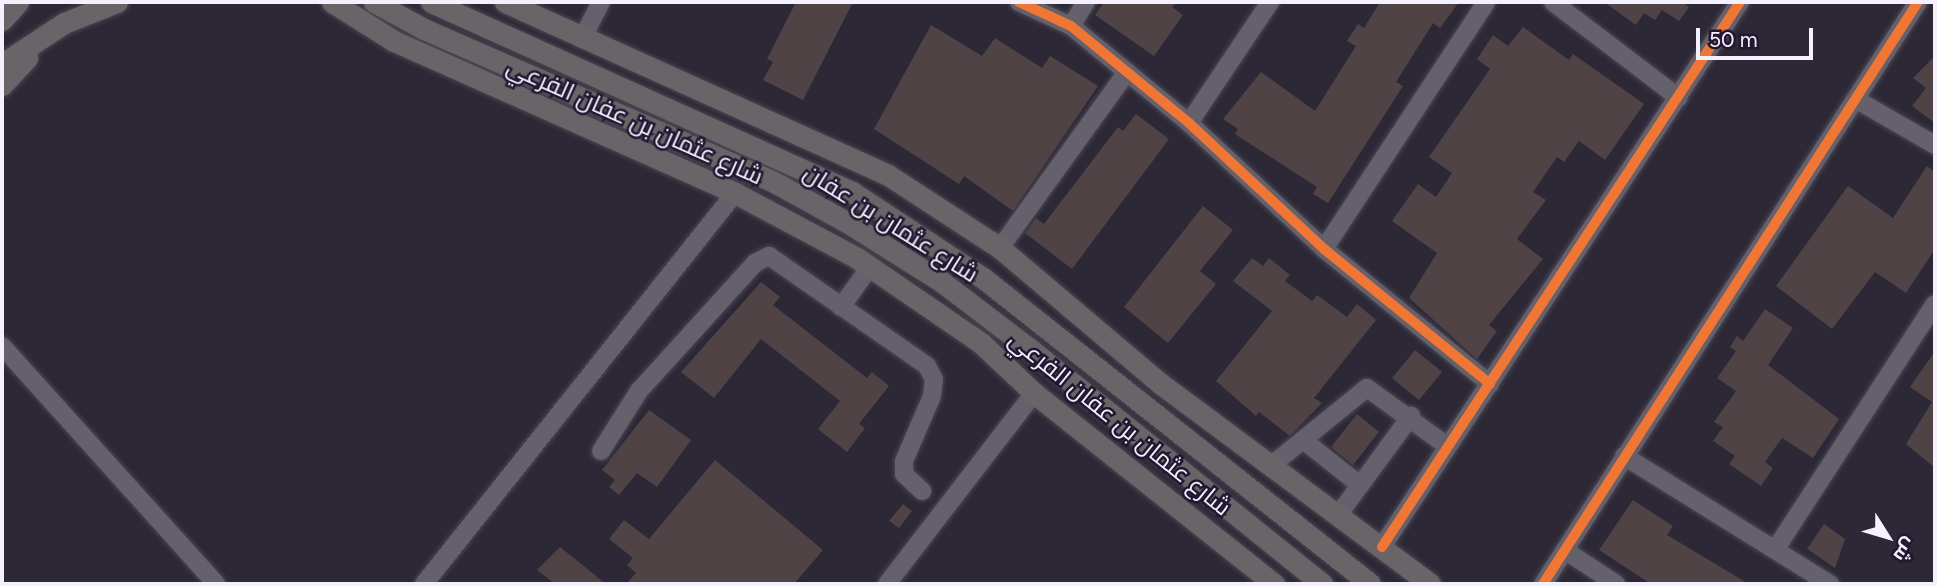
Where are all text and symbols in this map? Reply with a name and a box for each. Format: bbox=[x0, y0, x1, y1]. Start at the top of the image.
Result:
scale bar bbox=[1699, 14, 1816, 58]
text: 50 m bbox=[1709, 27, 1758, 52]
street label: شارع عثمان بن عفان الفرعي bbox=[502, 51, 768, 191]
street label: شارع عثمان بن عفان bbox=[798, 158, 984, 288]
street label: شارع عثمان بن عفان الفرعي bbox=[1003, 324, 1237, 522]
north arrow bbox=[1853, 502, 1923, 572]
text: ش bbox=[1889, 533, 1922, 567]

